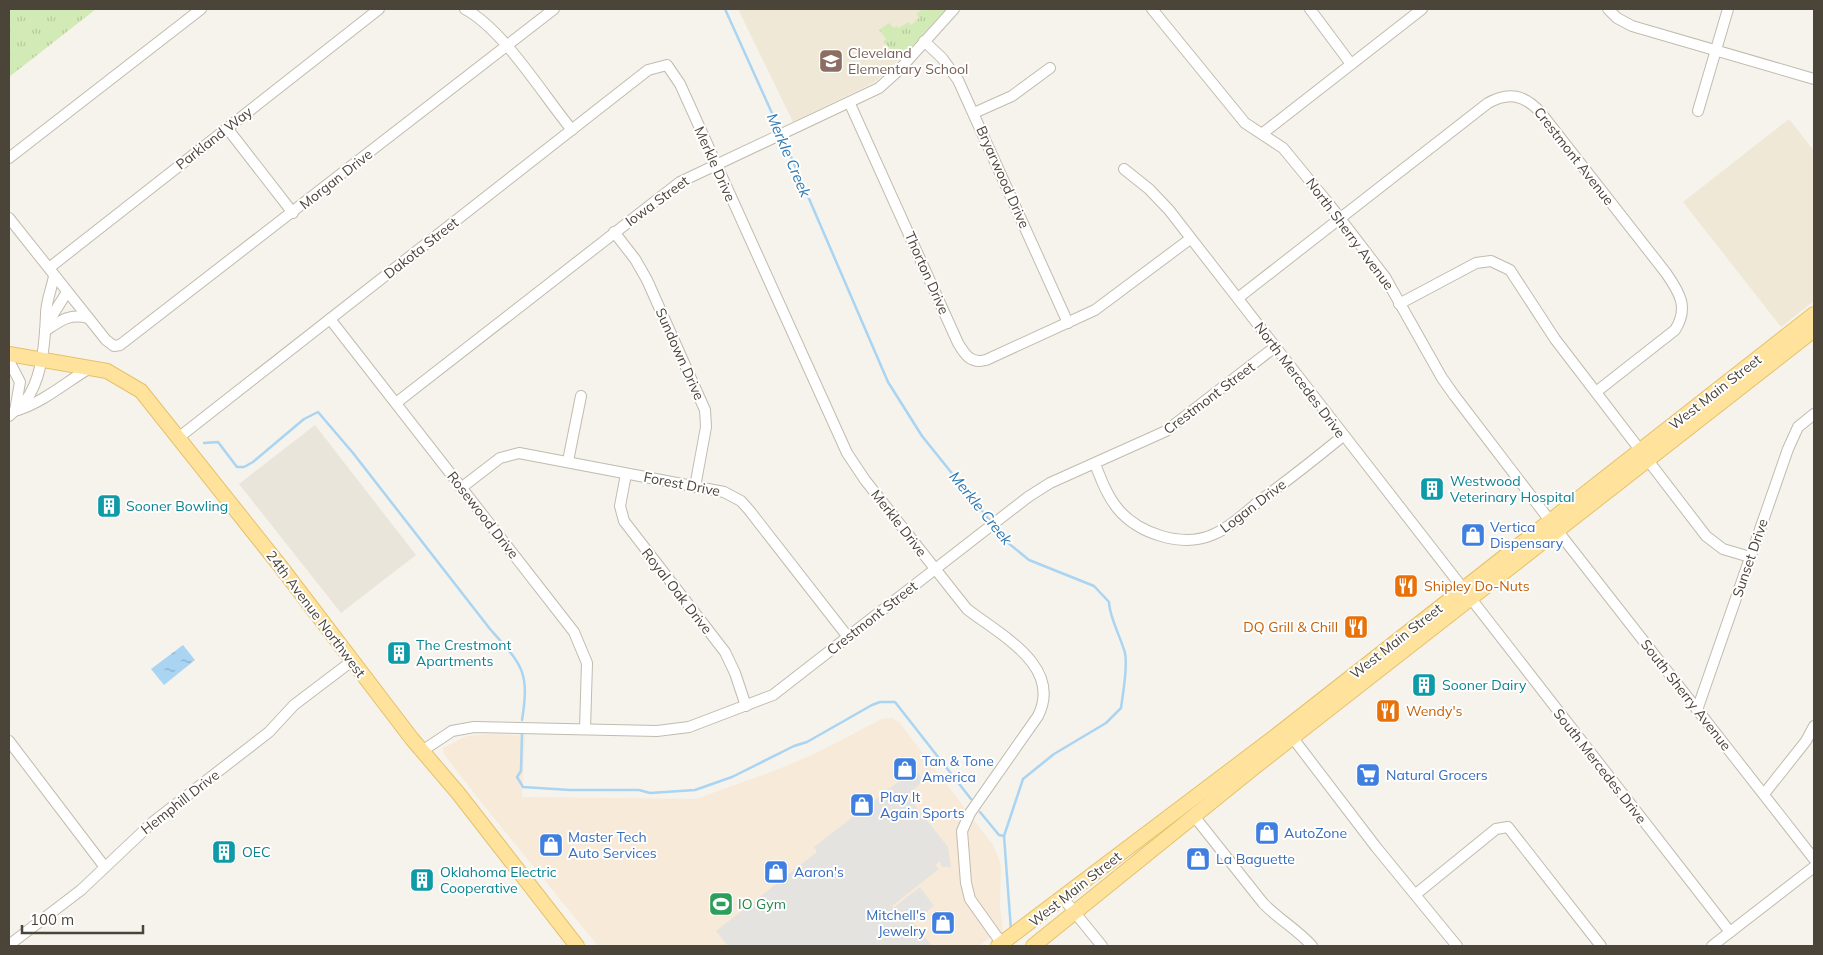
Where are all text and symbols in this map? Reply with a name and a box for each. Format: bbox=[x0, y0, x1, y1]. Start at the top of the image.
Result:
place label: Cleveland Elementary School bbox=[848, 44, 968, 78]
school or university icon: Cleveland Elementary School bbox=[818, 48, 844, 74]
street label: Parkland Way bbox=[172, 102, 256, 173]
street label: Crestmont Avenue bbox=[1530, 103, 1618, 209]
water label: Merkle Creek bbox=[763, 110, 816, 201]
street label: Bryarwood Drive bbox=[972, 123, 1034, 231]
street label: Merkle Drive bbox=[690, 124, 740, 204]
street label: Morgan Drive bbox=[296, 145, 376, 213]
street label: Iowa Street bbox=[622, 172, 692, 230]
street label: North Sherry Avenue bbox=[1302, 174, 1398, 294]
street label: Dakota Street bbox=[380, 213, 462, 283]
street label: Thorton Drive bbox=[901, 229, 953, 317]
street label: Sundown Drive bbox=[652, 305, 708, 403]
street label: North Mercedes Drive bbox=[1251, 319, 1349, 441]
street label: West Main Street bbox=[1665, 350, 1765, 434]
street label: Crestmont Street bbox=[1160, 358, 1258, 438]
water label: Merkle Creek bbox=[945, 467, 1017, 550]
street label: Rosewood Drive bbox=[443, 468, 523, 562]
street label: Forest Drive bbox=[642, 468, 722, 500]
place label: Westwood Veterinary Hospital bbox=[1450, 472, 1575, 506]
street label: Logan Drive bbox=[1216, 475, 1290, 537]
building icon: Westwood Veterinary Hospital bbox=[1419, 476, 1445, 502]
street label: Merkle Drive bbox=[867, 486, 931, 560]
building icon: Sooner Bowling bbox=[96, 493, 122, 519]
place label: Sooner Bowling bbox=[126, 497, 228, 515]
street label: Sunset Drive bbox=[1728, 516, 1772, 600]
place label: Vertica Dispensary bbox=[1490, 518, 1564, 552]
shop icon: Vertica Dispensary bbox=[1460, 522, 1486, 548]
street label: Royal Oak Drive bbox=[638, 544, 716, 638]
street label: 24th Avenue Northwest bbox=[262, 547, 370, 681]
restaurant icon: Shipley Do-Nuts bbox=[1393, 573, 1419, 599]
street label: Crestmont Street bbox=[823, 577, 921, 659]
place label: Shipley Do-Nuts bbox=[1424, 577, 1530, 595]
street label: West Main Street bbox=[1346, 599, 1446, 683]
restaurant icon: DQ Grill & Chill bbox=[1343, 614, 1369, 640]
place label: DQ Grill & Chill bbox=[1243, 618, 1338, 636]
place label: The Crestmont Apartments bbox=[416, 636, 511, 670]
street label: South Sherry Avenue bbox=[1637, 636, 1735, 754]
building icon: The Crestmont Apartments bbox=[386, 640, 412, 666]
building icon: Sooner Dairy bbox=[1411, 672, 1437, 698]
place label: Sooner Dairy bbox=[1442, 676, 1527, 694]
restaurant icon: Wendy's bbox=[1375, 698, 1401, 724]
place label: Wendy's bbox=[1406, 702, 1462, 720]
street label: South Mercedes Drive bbox=[1549, 705, 1651, 827]
place label: Tan & Tone America bbox=[922, 752, 994, 786]
shop icon: Tan & Tone America bbox=[892, 756, 918, 782]
supermarket icon: Natural Grocers bbox=[1355, 762, 1381, 788]
street label: Hemphill Drive bbox=[137, 766, 223, 838]
place label: Natural Grocers bbox=[1386, 766, 1488, 784]
place label: Play It Again Sports bbox=[880, 788, 965, 822]
shop icon: Play It Again Sports bbox=[849, 792, 875, 818]
shop icon: AutoZone bbox=[1254, 820, 1280, 846]
place label: AutoZone bbox=[1284, 824, 1347, 842]
place label: Master Tech Auto Services bbox=[568, 828, 657, 862]
shop icon: Master Tech Auto Services bbox=[538, 832, 564, 858]
building icon: OEC bbox=[211, 839, 237, 865]
place label: OEC bbox=[242, 843, 271, 861]
shop icon: La Baguette bbox=[1185, 846, 1211, 872]
street label: West Main Street bbox=[1025, 847, 1125, 931]
place label: La Baguette bbox=[1216, 850, 1295, 868]
shop icon: Aaron's bbox=[763, 859, 789, 885]
place label: Oklahoma Electric Cooperative bbox=[440, 863, 557, 897]
place label: Aaron's bbox=[794, 863, 844, 881]
building icon: Oklahoma Electric Cooperative bbox=[409, 867, 435, 893]
sports icon: IO Gym bbox=[708, 891, 734, 917]
place label: IO Gym bbox=[738, 895, 786, 913]
scale bar bbox=[22, 902, 144, 934]
place label: Mitchell's Jewelry bbox=[866, 906, 927, 940]
text: 100 m bbox=[30, 910, 74, 929]
shop icon: Mitchell's Jewelry bbox=[930, 910, 956, 936]

